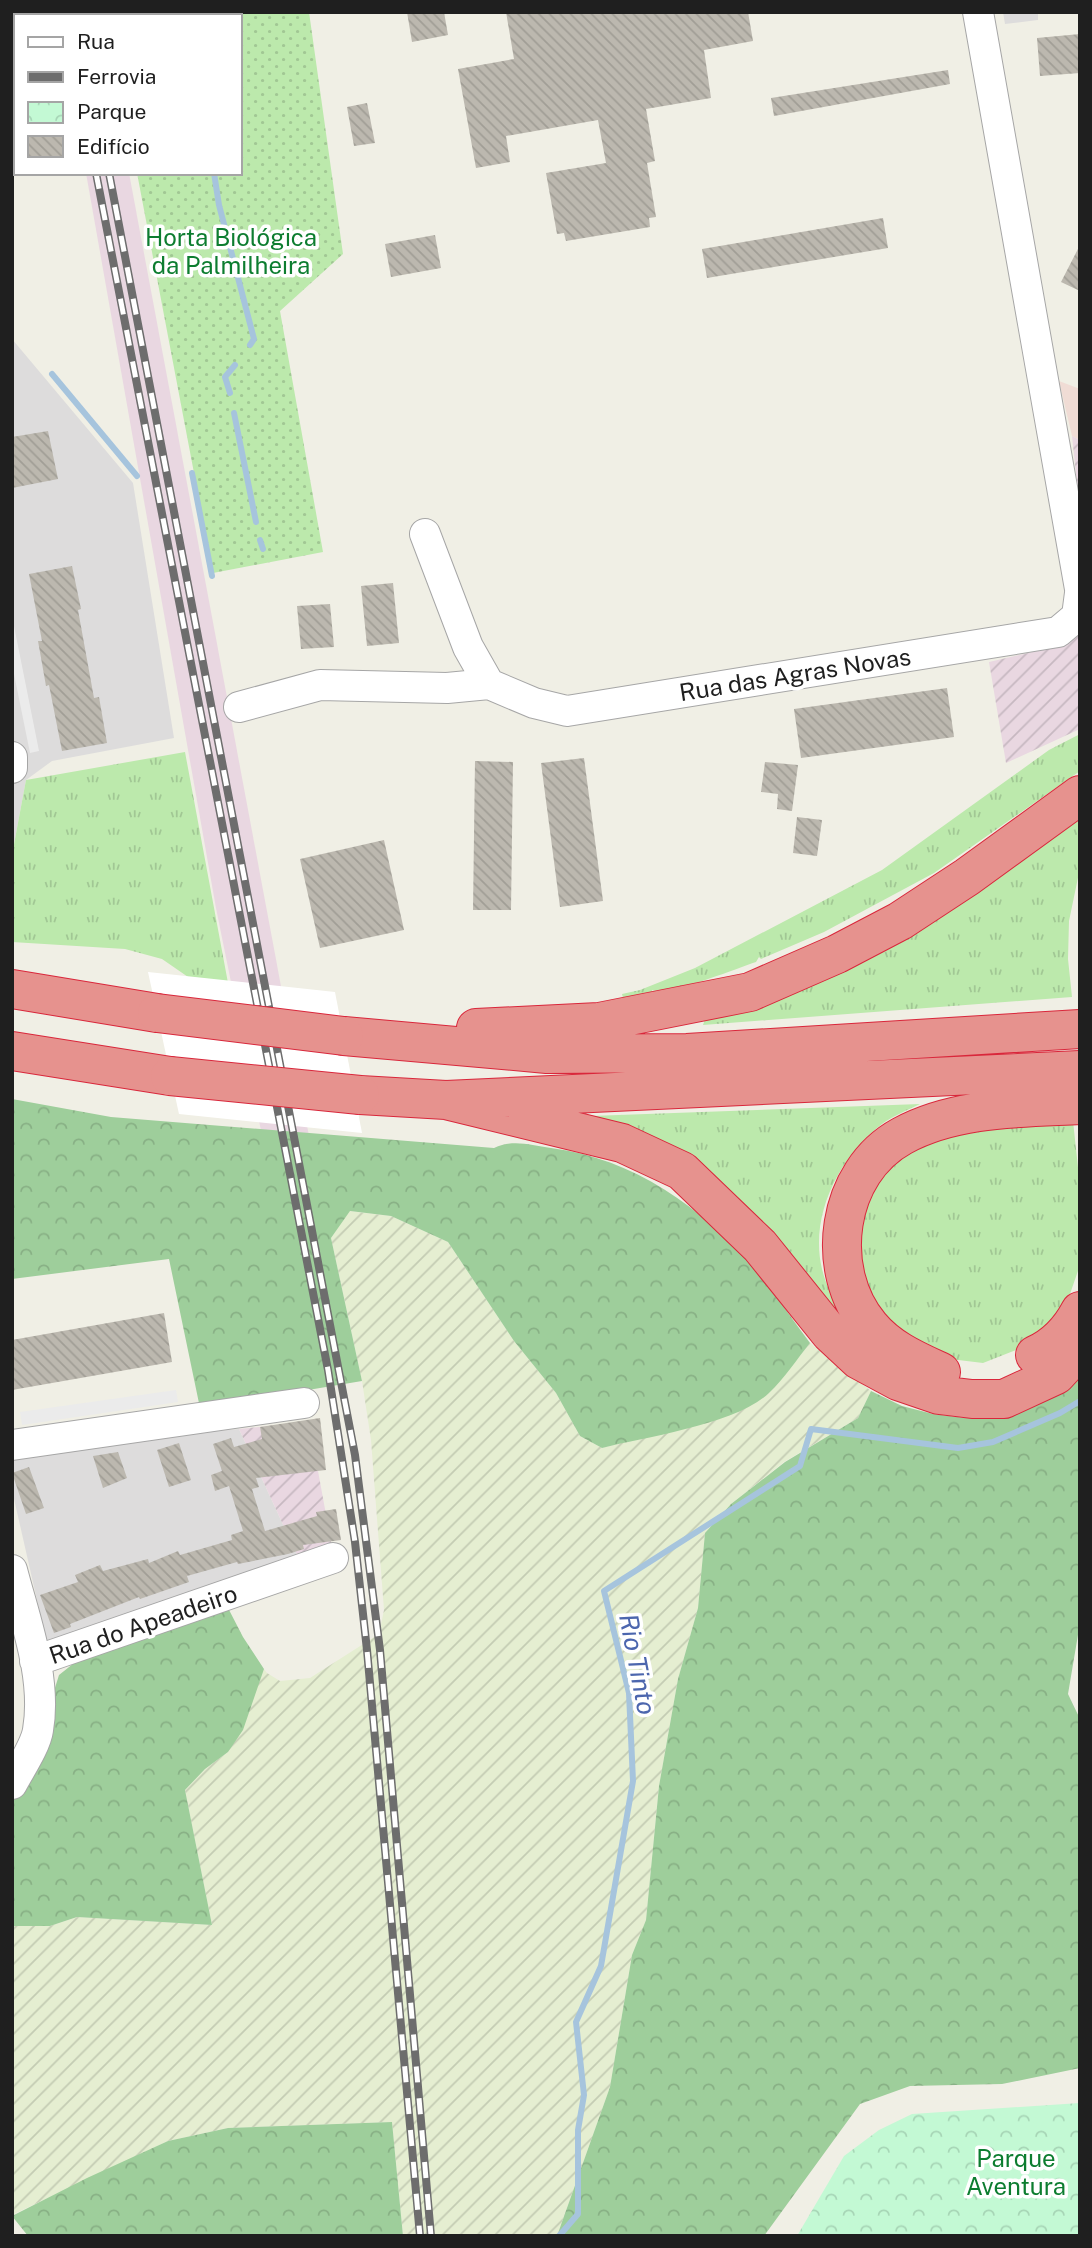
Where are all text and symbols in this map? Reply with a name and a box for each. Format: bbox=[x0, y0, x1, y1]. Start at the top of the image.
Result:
legend bbox=[14, 14, 242, 175]
text: Rua bbox=[77, 29, 115, 54]
text: Ferrovia bbox=[77, 64, 156, 89]
text: Parque bbox=[77, 99, 146, 124]
text: Edifício bbox=[77, 134, 150, 159]
park label: Horta Biológica da Palmilheira bbox=[145, 223, 317, 279]
street label: Rua das Agras Novas bbox=[677, 642, 913, 706]
street label: Rua do Apeadeiro bbox=[45, 1579, 241, 1669]
water label: Rio Tinto bbox=[613, 1611, 663, 1717]
park label: Parque Aventura bbox=[966, 2144, 1066, 2200]

